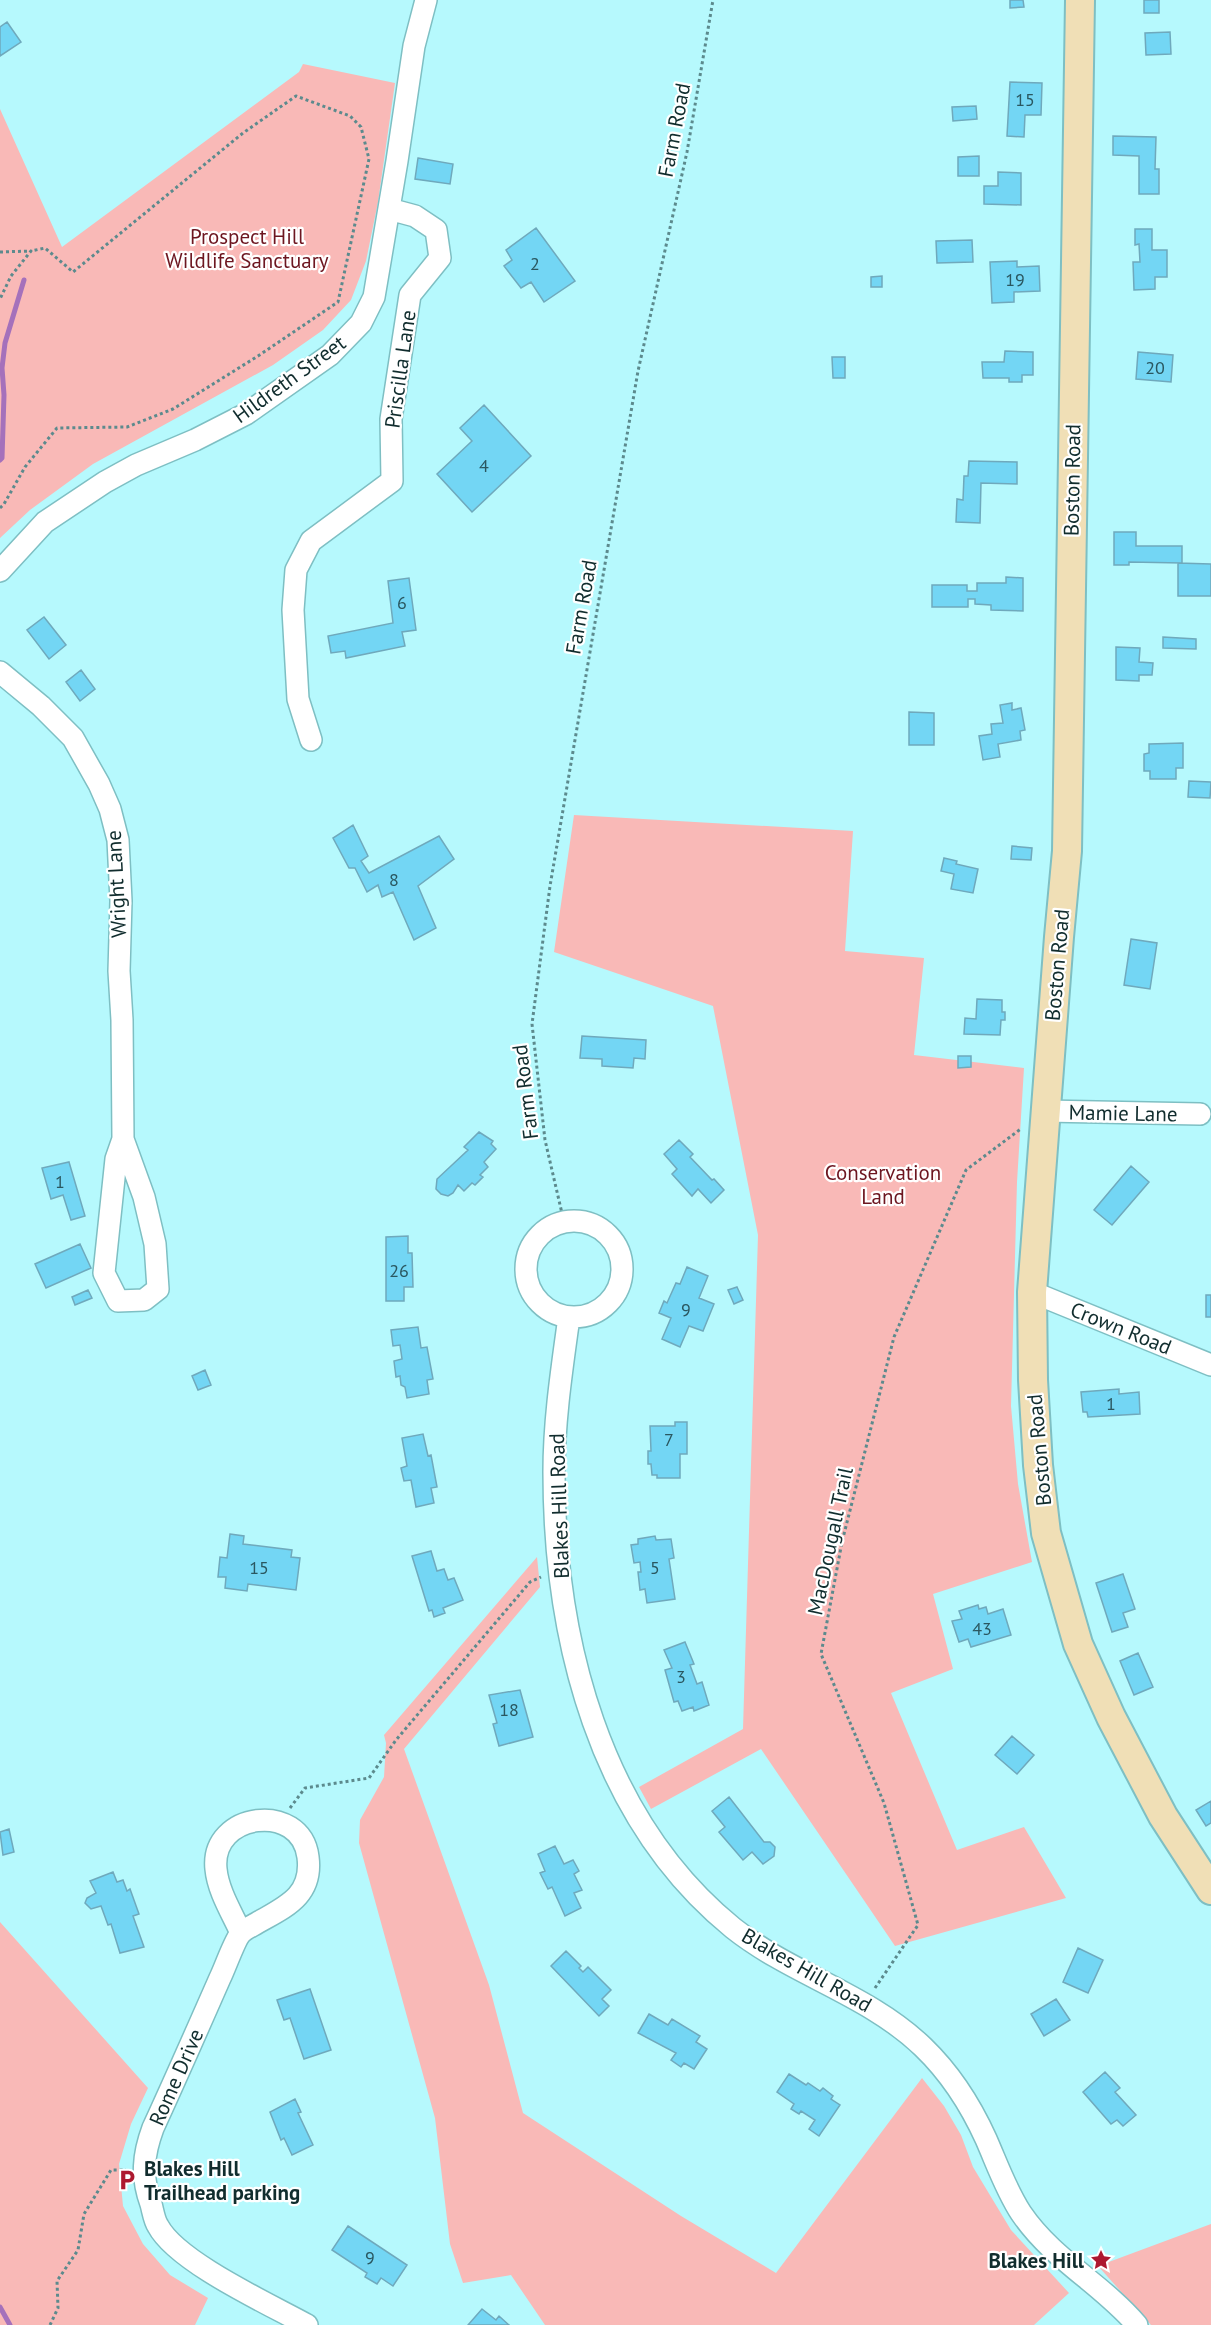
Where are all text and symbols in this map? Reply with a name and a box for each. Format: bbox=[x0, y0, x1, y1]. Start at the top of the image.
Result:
street label: Farm Road bbox=[652, 81, 696, 179]
house number: 15 bbox=[1015, 88, 1035, 111]
park label: Prospect Hill Wildlife Sanctuary bbox=[165, 223, 329, 274]
house number: 2 bbox=[530, 252, 540, 275]
house number: 19 bbox=[1005, 268, 1025, 291]
street label: Priscilla Lane bbox=[378, 308, 422, 430]
street label: Hildreth Street bbox=[227, 329, 351, 429]
house number: 20 bbox=[1145, 356, 1165, 379]
street label: Boston Road bbox=[1058, 424, 1086, 536]
house number: 4 bbox=[479, 454, 489, 477]
street label: Farm Road bbox=[559, 558, 603, 656]
house number: 6 bbox=[397, 591, 407, 614]
street label: Wright Lane bbox=[100, 829, 132, 939]
house number: 8 bbox=[389, 868, 399, 891]
street label: Boston Road bbox=[1039, 908, 1075, 1022]
street label: Farm Road bbox=[506, 1043, 544, 1141]
street label: Mamie Lane bbox=[1068, 1099, 1178, 1127]
park label: Conservation Land bbox=[825, 1159, 941, 1210]
house number: 1 bbox=[55, 1170, 65, 1193]
house number: 26 bbox=[389, 1259, 409, 1282]
street label: Crown Road bbox=[1066, 1295, 1176, 1361]
house number: 9 bbox=[681, 1298, 691, 1321]
house number: 1 bbox=[1106, 1392, 1116, 1415]
street label: Boston Road bbox=[1021, 1393, 1057, 1507]
house number: 7 bbox=[664, 1428, 674, 1451]
street label: Blakes Hill Road bbox=[543, 1433, 575, 1579]
street label: MacDougall Trail bbox=[801, 1465, 859, 1617]
house number: 15 bbox=[249, 1556, 269, 1579]
house number: 5 bbox=[650, 1556, 660, 1579]
house number: 43 bbox=[972, 1617, 992, 1640]
house number: 3 bbox=[676, 1665, 686, 1688]
house number: 18 bbox=[499, 1698, 519, 1721]
street label: Blakes Hill Road bbox=[737, 1922, 877, 2018]
street label: Rome Drive bbox=[143, 2024, 209, 2130]
place label: Blakes Hill Trailhead parking bbox=[144, 2155, 300, 2206]
parking icon: Blakes Hill Trailhead parking bbox=[115, 2168, 139, 2192]
house number: 9 bbox=[365, 2246, 375, 2269]
place label: Blakes Hill bbox=[988, 2247, 1085, 2274]
place icon: Blakes Hill bbox=[1089, 2248, 1113, 2272]

